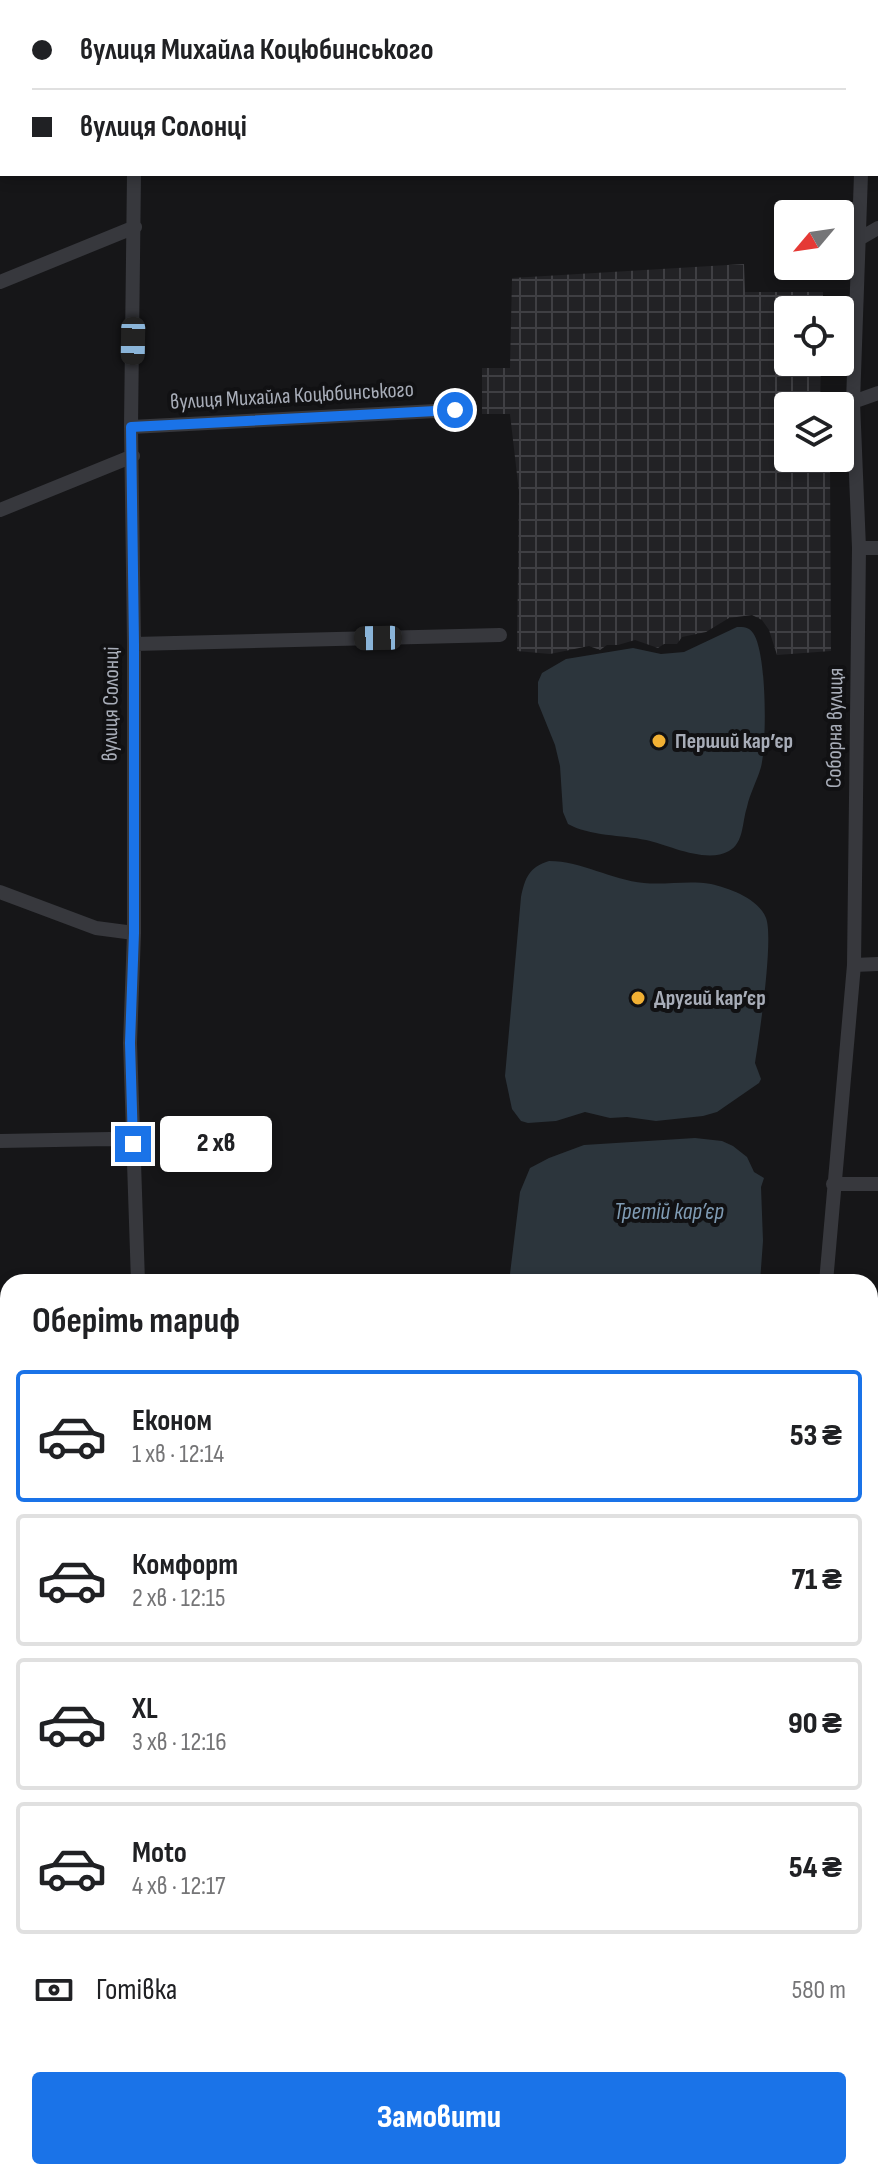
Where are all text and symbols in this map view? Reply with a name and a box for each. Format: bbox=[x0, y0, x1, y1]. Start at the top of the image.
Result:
text: вулиця Михайла Коцюбинського bbox=[80, 32, 434, 68]
text: вулиця Солонці bbox=[80, 109, 247, 145]
north arrow bbox=[774, 200, 854, 280]
map controls bbox=[774, 200, 854, 472]
button: locate bbox=[774, 296, 854, 376]
car bbox=[121, 317, 145, 365]
street label: вулиця Михайла Коцюбинського bbox=[170, 376, 414, 416]
route start bbox=[437, 392, 473, 428]
button: layers bbox=[774, 392, 854, 472]
car bbox=[354, 626, 402, 650]
street label: вулиця Солонці bbox=[96, 646, 126, 762]
street label: Соборна вулиця bbox=[820, 668, 850, 788]
place label: Перший кар’єр bbox=[675, 728, 793, 755]
marker: Перший кар’єр bbox=[650, 732, 668, 750]
place label: Другий кар’єр bbox=[654, 985, 766, 1012]
marker: Другий кар’єр bbox=[629, 989, 647, 1007]
callout: 2 хв bbox=[161, 1116, 273, 1172]
route end bbox=[115, 1126, 151, 1162]
text: 2 хв bbox=[197, 1128, 235, 1159]
water label: Третій кар’єр bbox=[614, 1197, 724, 1226]
text: Оберіть тариф bbox=[32, 1300, 240, 1343]
icon: car bbox=[36, 1400, 108, 1472]
text: Економ bbox=[132, 1403, 212, 1439]
text: 53 ₴ bbox=[790, 1418, 842, 1454]
text: 1 хв · 12:14 bbox=[132, 1439, 224, 1470]
icon: car bbox=[36, 1544, 108, 1616]
text: Комфорт bbox=[132, 1547, 238, 1583]
text: 71 ₴ bbox=[791, 1562, 842, 1598]
text: 2 хв · 12:15 bbox=[132, 1583, 225, 1614]
icon: car bbox=[36, 1688, 108, 1760]
text: XL bbox=[132, 1691, 158, 1727]
text: 90 ₴ bbox=[788, 1706, 842, 1742]
text: 3 хв · 12:16 bbox=[132, 1727, 227, 1758]
icon: car bbox=[36, 1832, 108, 1904]
text: Moto bbox=[132, 1835, 187, 1871]
text: 54 ₴ bbox=[789, 1850, 842, 1886]
text: 4 хв · 12:17 bbox=[132, 1871, 225, 1902]
icon: cash bbox=[32, 1968, 76, 2012]
text: Готівка bbox=[96, 1972, 177, 2008]
text: 580 m bbox=[792, 1975, 846, 2006]
button: Замовити bbox=[32, 2072, 846, 2164]

